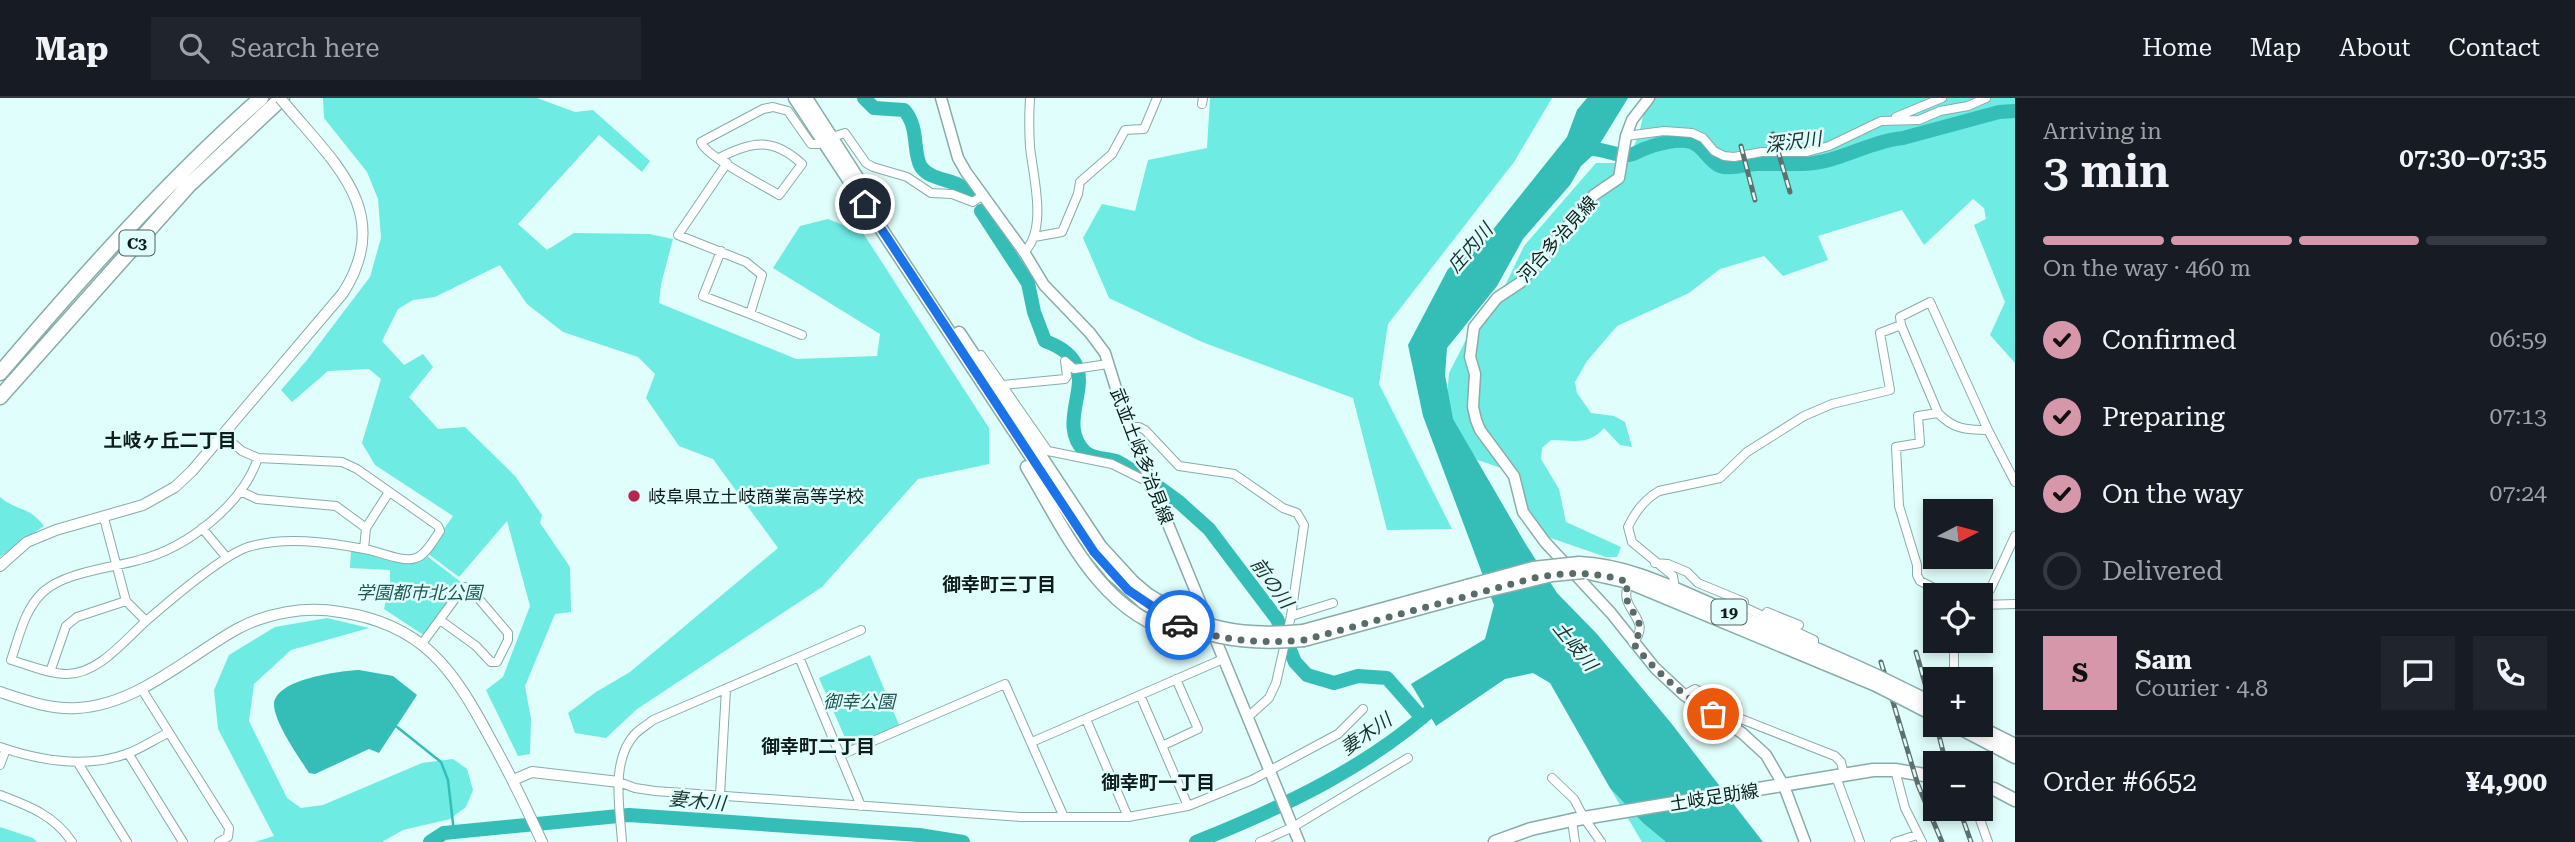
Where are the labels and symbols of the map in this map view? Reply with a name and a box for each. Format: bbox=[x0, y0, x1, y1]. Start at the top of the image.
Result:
water label: 深沢川 bbox=[1763, 127, 1825, 157]
pin bbox=[835, 174, 895, 234]
street label: 河合多治見線 bbox=[1513, 192, 1601, 286]
water label: 庄内川 bbox=[1443, 217, 1499, 277]
road number: C3 bbox=[120, 230, 154, 256]
street label: 武並土岐多治見線 bbox=[1106, 385, 1178, 527]
district label: 土岐ヶ丘二丁目 bbox=[103, 429, 237, 452]
place label: 岐阜県立土岐商業高等学校 bbox=[648, 486, 864, 507]
marker: 岐阜県立土岐商業高等学校 bbox=[626, 488, 642, 504]
north arrow bbox=[1923, 499, 1993, 569]
water label: 前の川 bbox=[1246, 553, 1299, 614]
district label: 御幸町三丁目 bbox=[942, 573, 1056, 596]
park label: 学園都市北公園 bbox=[356, 582, 485, 603]
courier bbox=[1145, 590, 1215, 660]
road number: 19 bbox=[1712, 600, 1746, 624]
water label: 土岐川 bbox=[1548, 617, 1603, 677]
pin bbox=[1683, 684, 1743, 744]
park label: 御幸公園 bbox=[823, 691, 898, 712]
water label: 妻木川 bbox=[1336, 707, 1398, 760]
district label: 御幸町二丁目 bbox=[761, 735, 875, 758]
district label: 御幸町一丁目 bbox=[1101, 771, 1215, 794]
street label: 土岐足助線 bbox=[1668, 780, 1760, 814]
water label: 妻木川 bbox=[668, 787, 728, 815]

